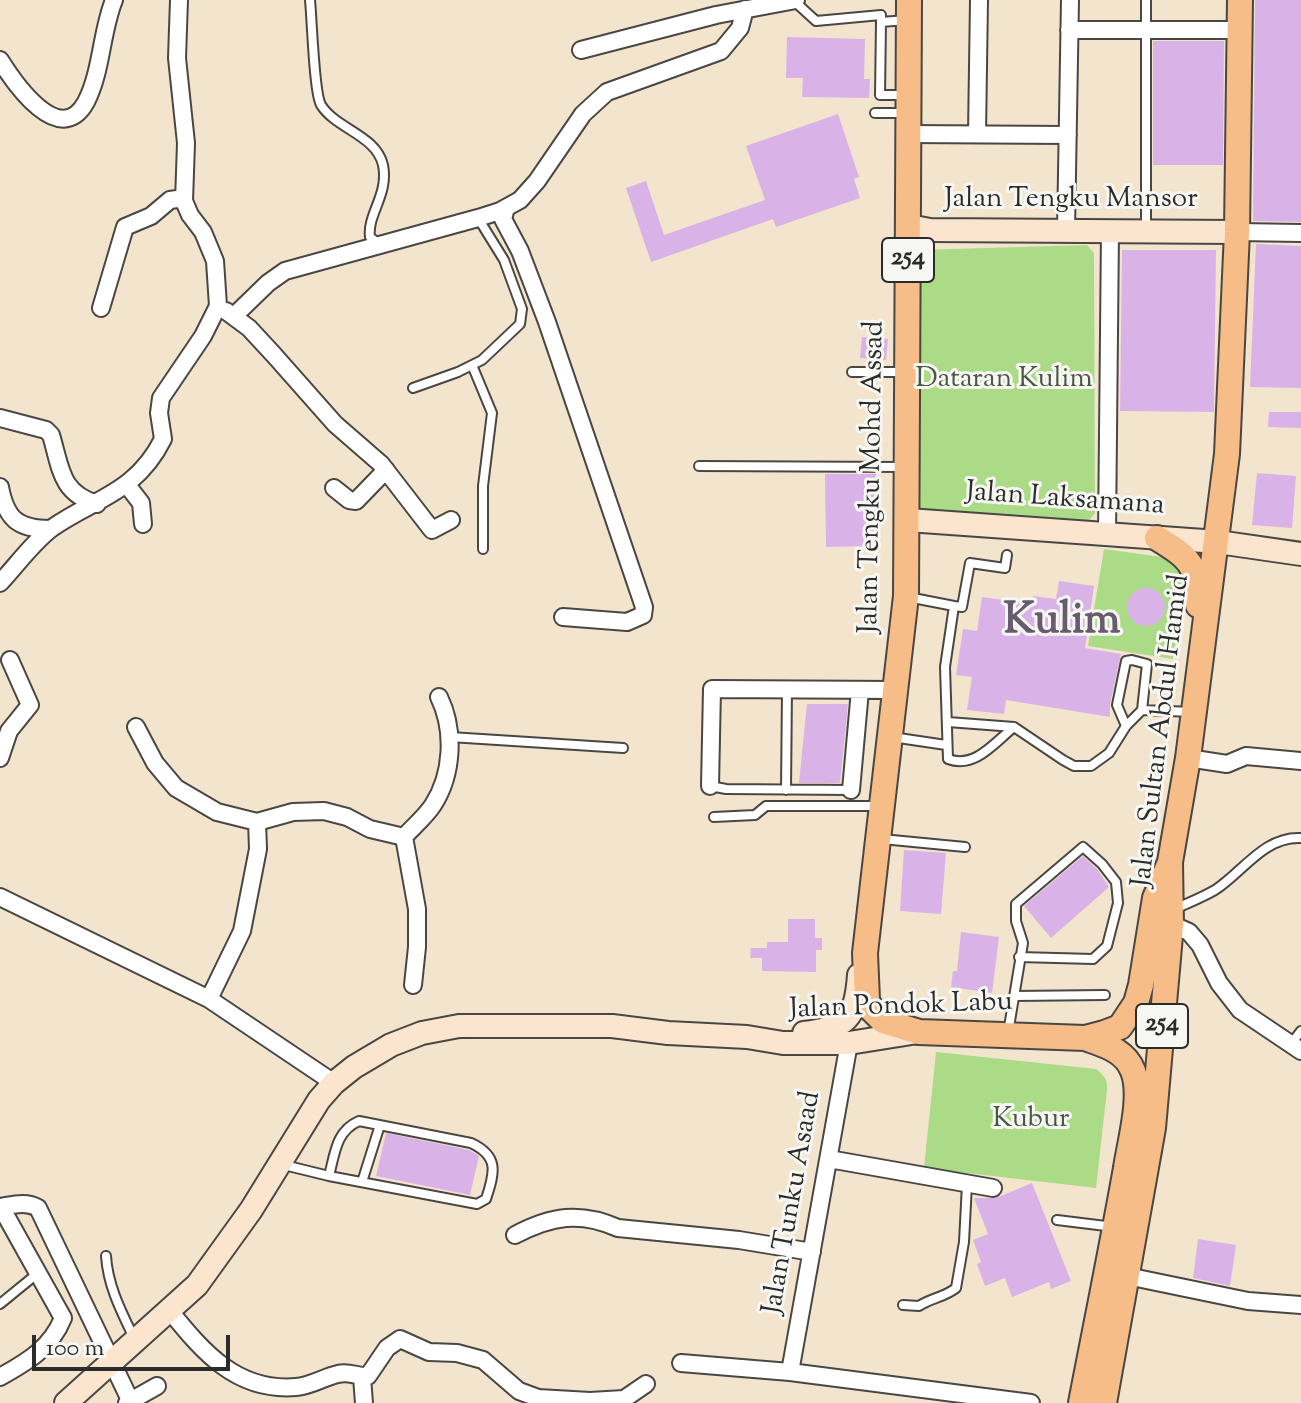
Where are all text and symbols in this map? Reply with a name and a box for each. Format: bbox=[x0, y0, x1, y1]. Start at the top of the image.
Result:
street label: Jalan Tengku Mansor bbox=[944, 184, 1198, 218]
road number: 254 bbox=[882, 238, 934, 282]
street label: Jalan Tengku Mohd Assad bbox=[854, 320, 894, 634]
park label: Dataran Kulim bbox=[915, 364, 1093, 398]
street label: Jalan Laksamana bbox=[965, 477, 1165, 525]
street label: Jalan Sultan Abdul Hamid bbox=[1127, 573, 1199, 889]
district label: Kulim bbox=[1004, 599, 1120, 651]
street label: Jalan Pondok Labu bbox=[789, 987, 1013, 1029]
road number: 254 bbox=[1136, 1004, 1188, 1048]
street label: Jalan Tunku Asaad bbox=[758, 1089, 830, 1317]
park label: Kubur bbox=[992, 1104, 1070, 1138]
scale bar bbox=[36, 1319, 234, 1369]
text: 100 m bbox=[46, 1332, 104, 1366]

